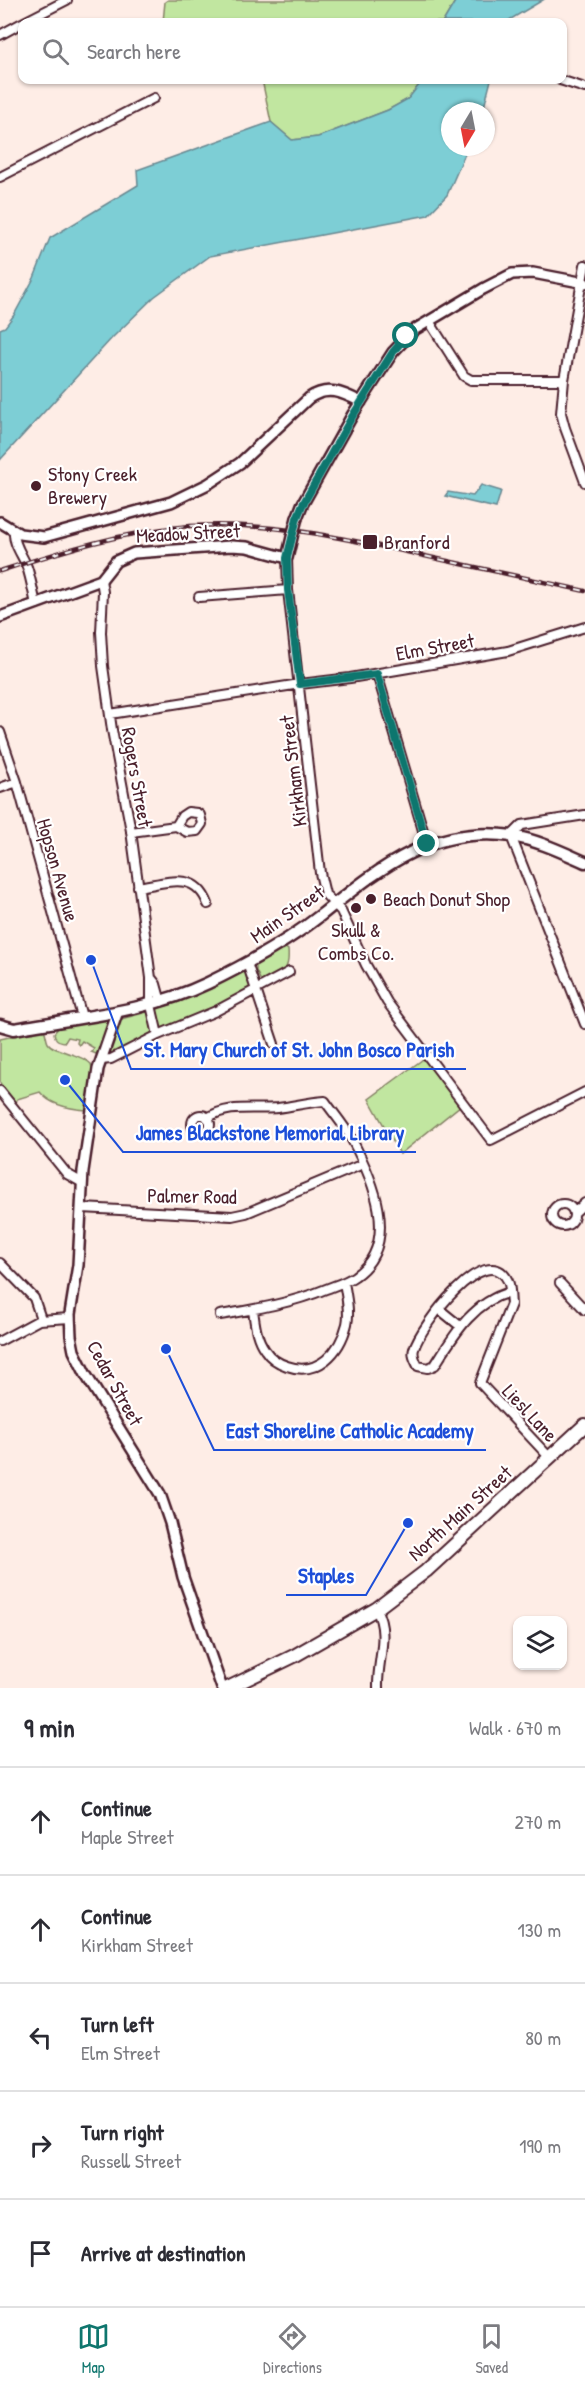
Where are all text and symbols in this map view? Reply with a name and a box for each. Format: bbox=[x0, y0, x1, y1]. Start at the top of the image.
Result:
search box bbox=[18, 18, 567, 84]
icon: search bbox=[39, 35, 72, 68]
text: Search here bbox=[87, 36, 181, 66]
north arrow bbox=[441, 102, 495, 156]
route start bbox=[392, 322, 418, 348]
place label: Stony Creek Brewery bbox=[48, 460, 137, 510]
marker: Stony Creek Brewery bbox=[29, 479, 43, 493]
street label: Meadow Street bbox=[135, 516, 242, 549]
place label: Branford bbox=[384, 528, 450, 555]
marker: Branford bbox=[361, 533, 379, 551]
street label: Elm Street bbox=[394, 626, 477, 667]
street label: Kirkham Street bbox=[272, 713, 313, 828]
street label: Rogers Street bbox=[115, 725, 160, 830]
street label: Hopson Avenue bbox=[31, 815, 86, 925]
route end bbox=[413, 830, 439, 856]
street label: Main Street bbox=[244, 878, 330, 949]
place label: Beach Donut Shop bbox=[383, 885, 510, 912]
marker: Beach Donut Shop bbox=[364, 892, 378, 906]
marker: Skull & Combs Co. bbox=[349, 901, 363, 915]
place label: Skull & Combs Co. bbox=[318, 916, 394, 966]
callout: St. Mary Church of St. John Bosco Parish bbox=[131, 1030, 466, 1069]
text: St. Mary Church of St. John Bosco Parish bbox=[144, 1035, 454, 1065]
callout: James Blackstone Memorial Library bbox=[123, 1113, 416, 1152]
text: James Blackstone Memorial Library bbox=[136, 1118, 405, 1148]
street label: Palmer Road bbox=[147, 1181, 237, 1210]
street label: Cedar Street bbox=[81, 1335, 150, 1431]
street label: Liesl Lane bbox=[497, 1378, 564, 1447]
callout: East Shoreline Catholic Academy bbox=[214, 1411, 486, 1450]
text: East Shoreline Catholic Academy bbox=[226, 1416, 474, 1446]
street label: North Main Street bbox=[402, 1458, 518, 1566]
callout: Staples bbox=[286, 1556, 366, 1595]
text: Staples bbox=[298, 1561, 354, 1591]
map controls bbox=[513, 1616, 567, 1670]
button: layers bbox=[513, 1616, 567, 1670]
text: 9 min bbox=[24, 1710, 75, 1745]
text: Walk · 670 m bbox=[469, 1714, 561, 1741]
text: Continue bbox=[81, 1793, 152, 1823]
icon: ahead bbox=[24, 1805, 57, 1838]
text: 270 m bbox=[515, 1808, 561, 1835]
text: Maple Street bbox=[81, 1823, 174, 1850]
text: Continue bbox=[81, 1901, 152, 1931]
icon: ahead bbox=[24, 1913, 57, 1946]
text: 130 m bbox=[518, 1916, 561, 1943]
text: Kirkham Street bbox=[81, 1931, 193, 1958]
text: Turn left bbox=[81, 2009, 154, 2039]
icon: left bbox=[24, 2021, 57, 2054]
text: 80 m bbox=[525, 2024, 561, 2051]
text: Elm Street bbox=[81, 2039, 160, 2066]
text: Turn right bbox=[81, 2117, 164, 2147]
icon: right bbox=[24, 2129, 57, 2162]
text: 190 m bbox=[519, 2132, 561, 2159]
text: Russell Street bbox=[81, 2147, 181, 2174]
icon: arrive bbox=[24, 2237, 57, 2270]
text: Arrive at destination bbox=[81, 2238, 246, 2268]
tab: Map bbox=[77, 2320, 110, 2378]
tab: Directions bbox=[263, 2320, 322, 2378]
tab: Saved bbox=[475, 2320, 508, 2378]

